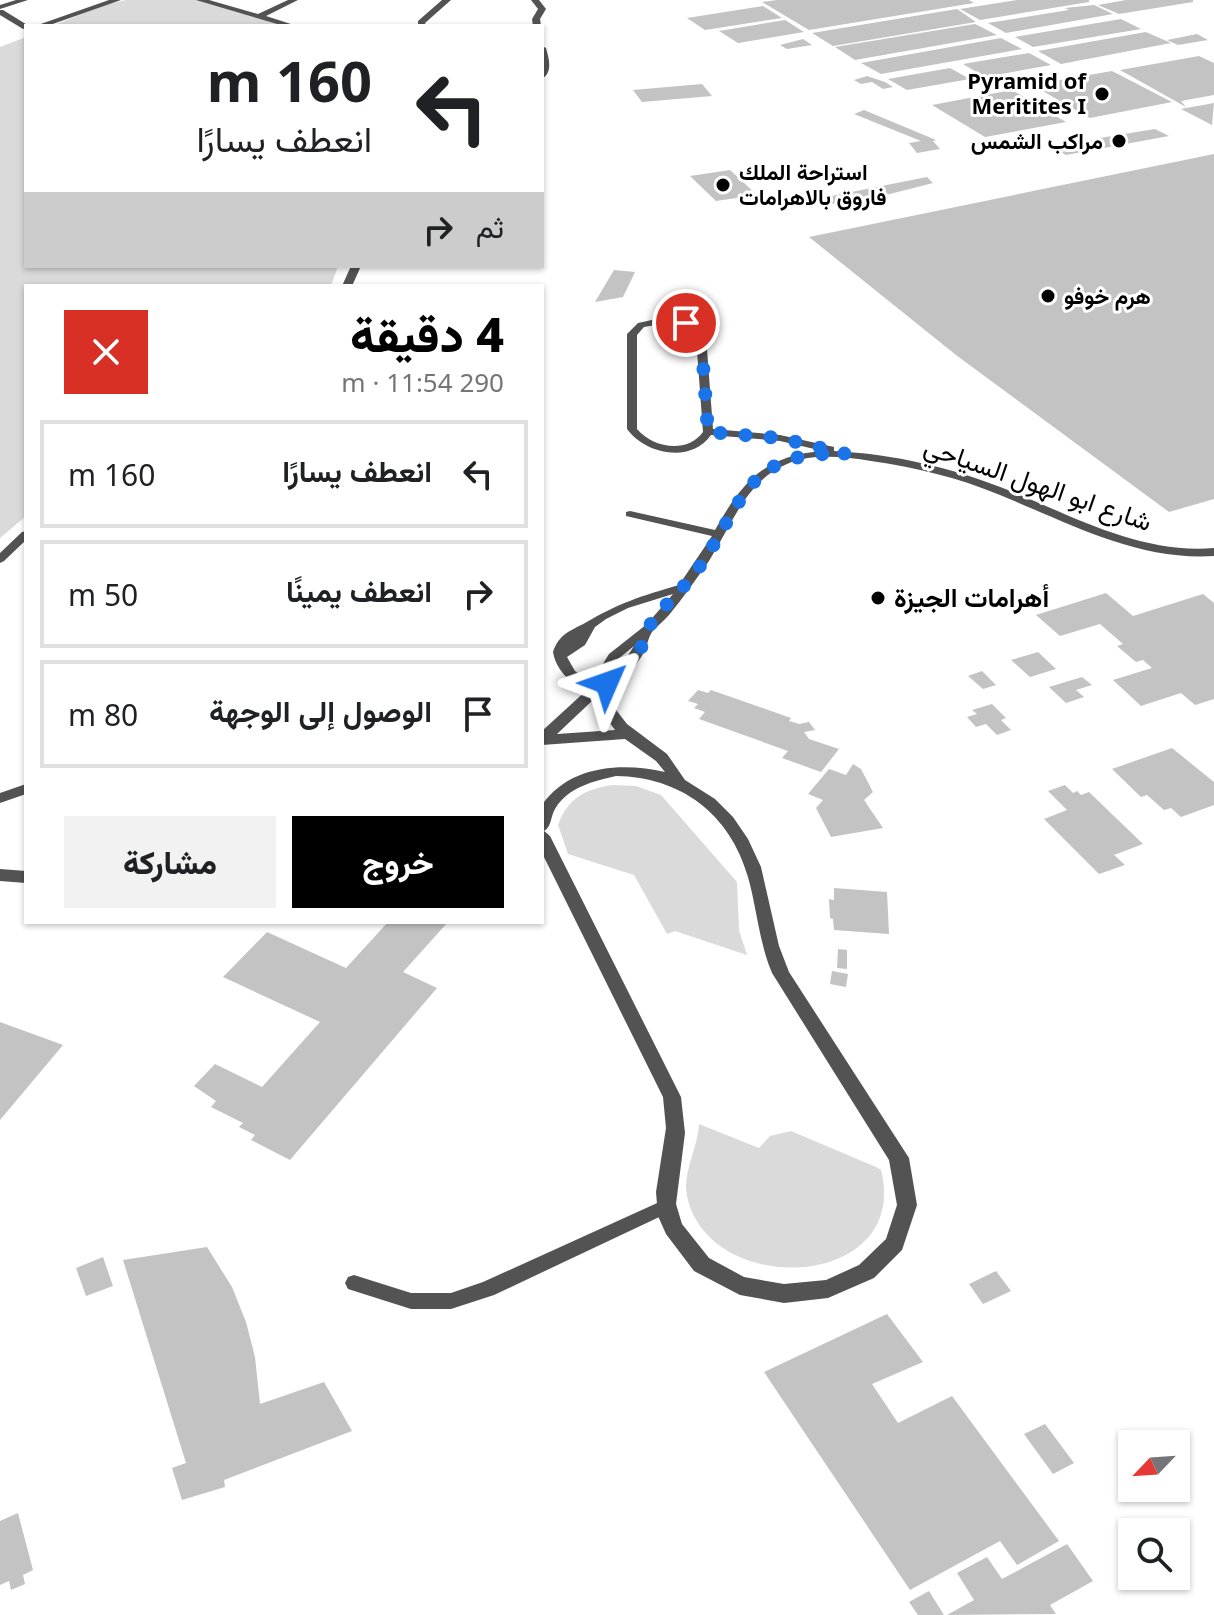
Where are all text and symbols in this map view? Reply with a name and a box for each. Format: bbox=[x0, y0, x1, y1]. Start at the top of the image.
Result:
text: 160 m bbox=[207, 42, 372, 118]
icon: left bbox=[400, 56, 504, 160]
place label: Pyramid of Meritites I bbox=[967, 65, 1087, 120]
marker: Pyramid of Meritites I bbox=[1093, 85, 1111, 103]
text: انعطف يسارًا bbox=[196, 114, 372, 163]
place label: مراكب الشمس bbox=[971, 125, 1103, 155]
marker: مراكب الشمس bbox=[1110, 132, 1128, 150]
place label: استراحة الملك فاروق بالاهرامات bbox=[739, 156, 886, 211]
marker: استراحة الملك فاروق بالاهرامات bbox=[714, 176, 732, 194]
text: ثم bbox=[476, 206, 504, 247]
icon: right bbox=[416, 208, 460, 252]
place label: هرم خوفو bbox=[1064, 280, 1151, 311]
marker: هرم خوفو bbox=[1039, 287, 1057, 305]
pin bbox=[652, 289, 720, 357]
text: 4 دقيقة bbox=[350, 301, 504, 366]
icon: arrive bbox=[664, 301, 708, 345]
button: close bbox=[64, 310, 148, 394]
text: 290 m · 11:54 bbox=[341, 364, 504, 400]
street label: شارع ابو الهول السياحي bbox=[918, 427, 1157, 543]
text: انعطف يسارًا bbox=[282, 450, 432, 491]
icon: left bbox=[456, 452, 500, 496]
text: 160 m bbox=[68, 454, 155, 495]
text: انعطف يمينًا bbox=[286, 570, 432, 611]
icon: right bbox=[456, 572, 500, 616]
text: 50 m bbox=[68, 574, 138, 615]
place label: أهرامات الجيزة bbox=[894, 579, 1049, 615]
marker: أهرامات الجيزة bbox=[869, 589, 887, 607]
position arrow bbox=[565, 641, 649, 725]
text: الوصول إلى الوجهة bbox=[209, 690, 432, 731]
icon: arrive bbox=[456, 692, 500, 736]
text: 80 m bbox=[68, 694, 138, 735]
button: مشاركة bbox=[64, 816, 276, 908]
button: خروج bbox=[292, 816, 504, 908]
north arrow bbox=[1118, 1430, 1190, 1502]
map controls bbox=[1118, 1430, 1190, 1590]
button: search bbox=[1118, 1518, 1190, 1590]

